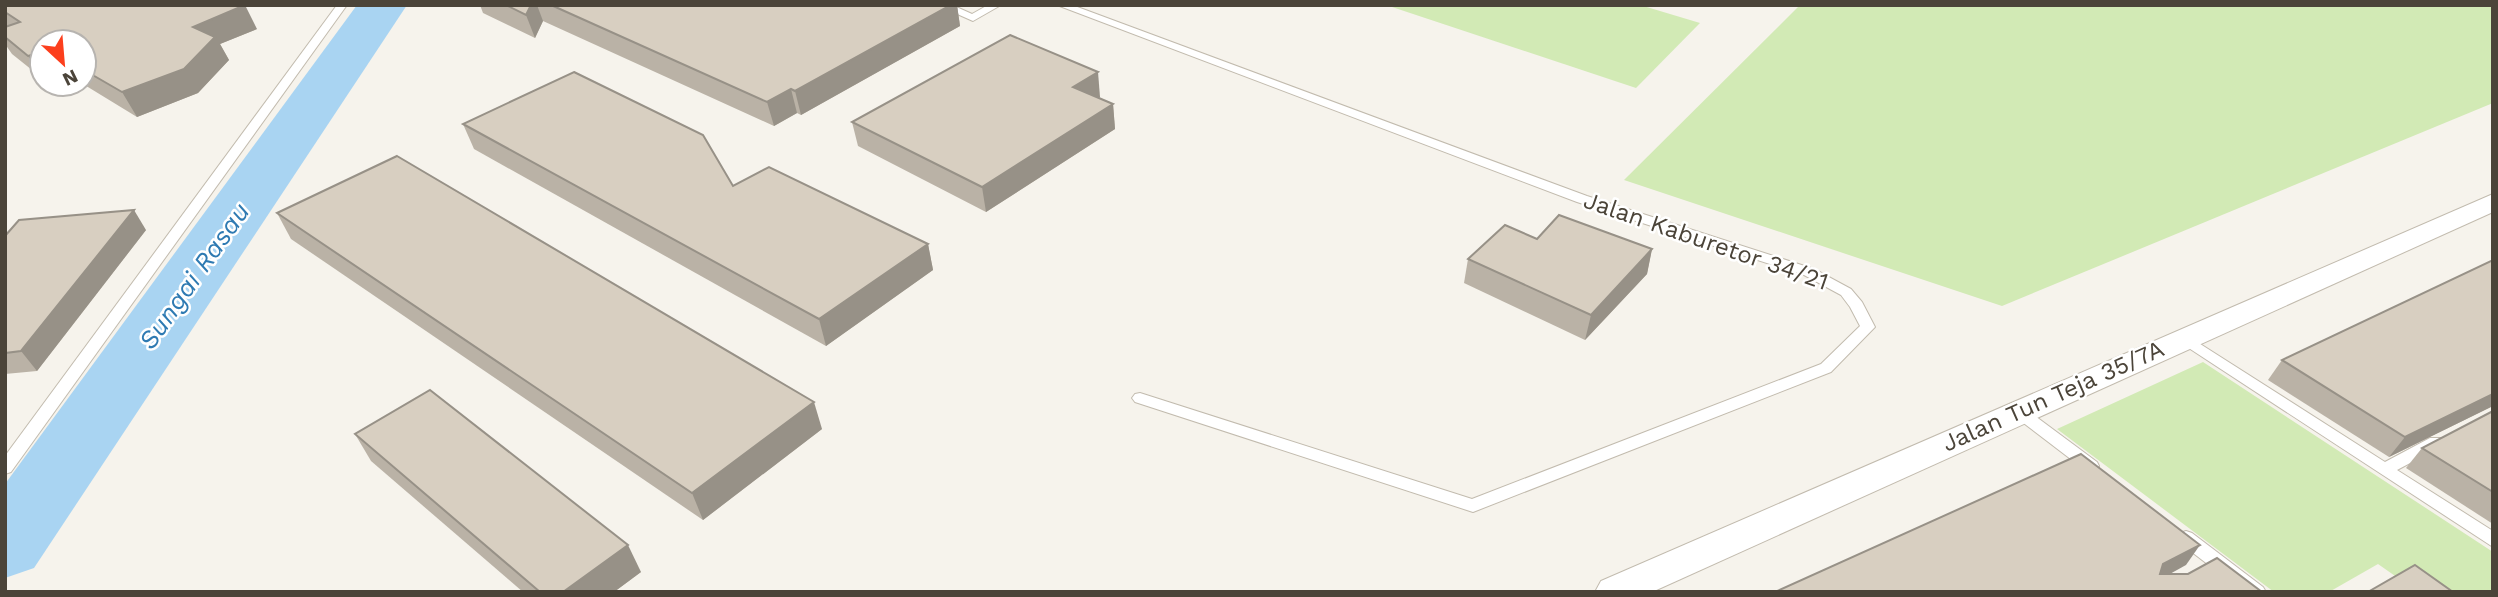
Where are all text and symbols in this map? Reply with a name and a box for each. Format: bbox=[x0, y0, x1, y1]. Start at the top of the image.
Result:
north arrow bbox=[28, 28, 98, 98]
text: N bbox=[59, 64, 82, 91]
street label: Jalan Kaburetor 34/21 bbox=[1580, 186, 1832, 296]
water label: Sungai Rasau bbox=[132, 197, 256, 355]
street label: Jalan Tun Teja 35/7A bbox=[1938, 334, 2168, 458]

